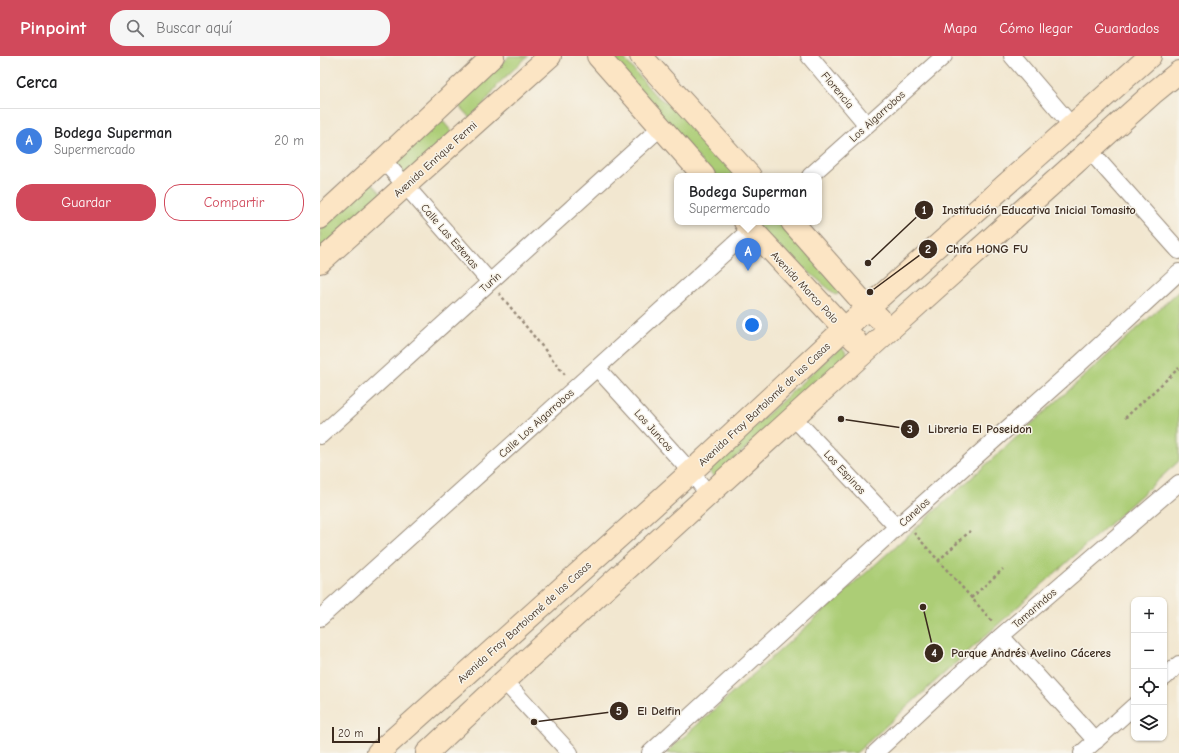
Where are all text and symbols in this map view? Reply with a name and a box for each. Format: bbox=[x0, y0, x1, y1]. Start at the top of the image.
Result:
search box bbox=[110, 10, 390, 46]
text: Pinpoint bbox=[20, 17, 86, 39]
icon: search bbox=[124, 17, 146, 39]
text: Buscar aquí bbox=[156, 19, 232, 37]
text: Mapa bbox=[944, 20, 977, 37]
text: Cómo llegar bbox=[999, 20, 1072, 37]
text: Guardados bbox=[1094, 20, 1159, 37]
street label: Florencia bbox=[819, 69, 857, 111]
text: Cerca bbox=[16, 73, 58, 92]
street label: Los Algarrobos bbox=[847, 88, 908, 145]
street label: Avenida Enrique Fermi bbox=[391, 119, 480, 200]
text: Bodega Superman bbox=[54, 124, 172, 142]
text: A bbox=[25, 133, 33, 148]
text: 20 m bbox=[274, 133, 304, 148]
text: Supermercado bbox=[54, 142, 135, 157]
popup bbox=[674, 173, 822, 225]
text: Bodega Superman bbox=[689, 183, 807, 201]
button: Guardar bbox=[16, 184, 156, 221]
button: Compartir bbox=[164, 184, 304, 221]
callout: Institución Educativa Inicial Tomasito bbox=[914, 198, 1144, 222]
street label: Calle Las Estenas bbox=[418, 201, 482, 272]
text: Supermercado bbox=[689, 201, 770, 216]
text: 1 bbox=[922, 203, 927, 217]
text: Institución Educativa Inicial Tomasito bbox=[942, 203, 1136, 217]
callout: Chifa HONG FU bbox=[918, 237, 1036, 261]
pin: A bbox=[735, 238, 761, 271]
text: 2 bbox=[925, 242, 931, 256]
text: Chifa HONG FU bbox=[946, 242, 1028, 256]
street label: Avenida Marco Polo bbox=[768, 249, 841, 326]
street label: Turín bbox=[477, 269, 504, 295]
your location bbox=[742, 315, 762, 335]
street label: Avenida Fray Bartolomé de las Casas bbox=[696, 340, 833, 469]
street label: Calle Los Algarrobos bbox=[496, 386, 577, 461]
street label: Los Juncos bbox=[632, 407, 676, 454]
callout: Libreria El Poseidon bbox=[900, 417, 1040, 441]
text: 3 bbox=[907, 422, 913, 436]
text: Libreria El Poseidon bbox=[928, 422, 1032, 436]
street label: Los Espinos bbox=[821, 448, 869, 497]
street label: Canelos bbox=[896, 495, 933, 530]
street label: Avenida Fray Bartolomé de las Casas bbox=[455, 559, 594, 686]
street label: Tamarindos bbox=[1010, 585, 1059, 631]
map controls bbox=[1131, 597, 1167, 741]
button: + bbox=[1131, 597, 1167, 633]
button: − bbox=[1131, 633, 1167, 669]
callout: Parque Andrés Avelino Cáceres bbox=[924, 641, 1119, 665]
text: 4 bbox=[931, 646, 937, 660]
text: Parque Andrés Avelino Cáceres bbox=[951, 646, 1111, 660]
button: locate bbox=[1131, 669, 1167, 705]
callout: El Delfin bbox=[609, 699, 689, 723]
text: 5 bbox=[616, 704, 622, 718]
text: El Delfin bbox=[637, 704, 681, 718]
button: layers bbox=[1131, 705, 1167, 741]
scale bar bbox=[332, 725, 380, 744]
text: 20 m bbox=[338, 727, 363, 740]

